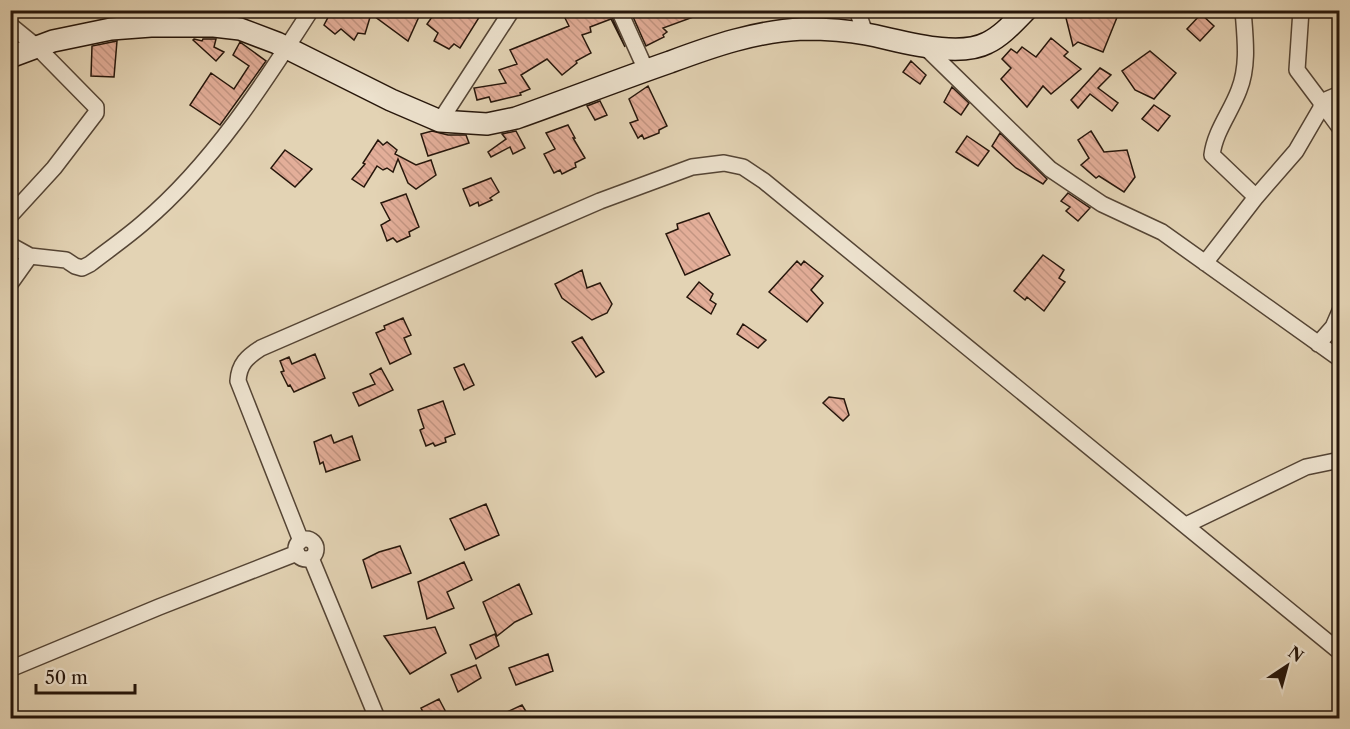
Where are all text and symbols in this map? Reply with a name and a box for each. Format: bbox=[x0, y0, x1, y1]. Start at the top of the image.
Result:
north arrow bbox=[1257, 636, 1317, 696]
text: N bbox=[1284, 642, 1307, 666]
scale bar bbox=[36, 657, 135, 695]
text: 50 m bbox=[45, 667, 88, 689]

